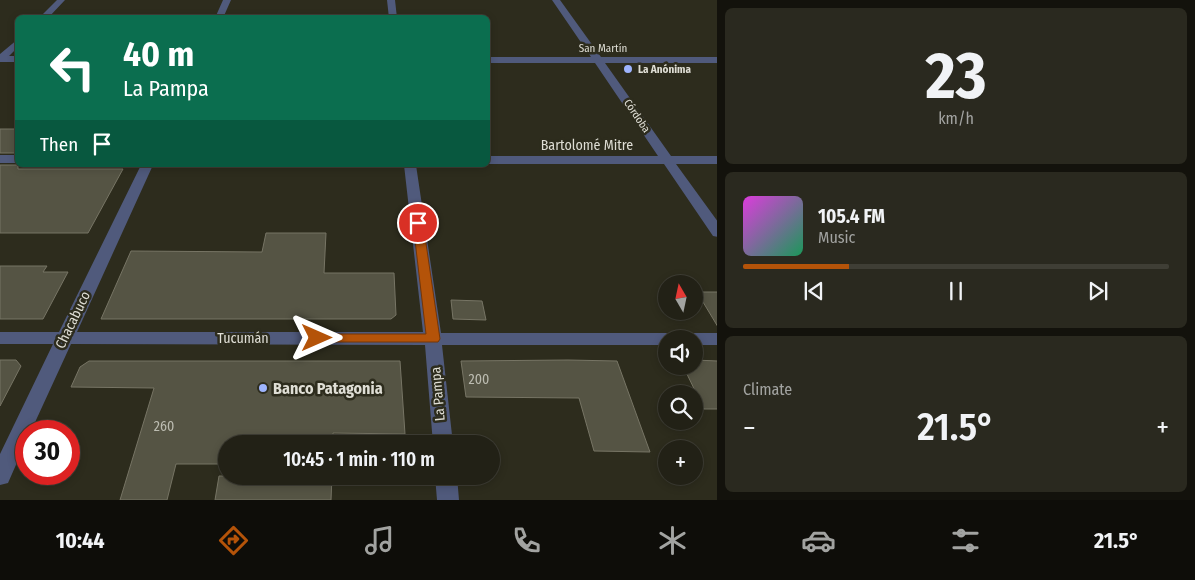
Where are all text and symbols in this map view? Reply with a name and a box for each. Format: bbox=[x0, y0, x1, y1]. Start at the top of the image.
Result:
text: 40 m bbox=[123, 33, 194, 75]
icon: left bbox=[40, 35, 105, 100]
text: 23 bbox=[926, 37, 986, 115]
street label: San Martín bbox=[579, 42, 627, 55]
marker: La Anónima bbox=[622, 63, 634, 75]
place label: La Anónima bbox=[638, 63, 691, 76]
text: La Pampa bbox=[123, 75, 209, 102]
street label: Córdoba bbox=[621, 97, 653, 135]
text: km/h bbox=[938, 109, 974, 128]
icon: arrive bbox=[88, 130, 116, 158]
text: Then bbox=[40, 133, 78, 156]
street label: Bartolomé Mitre bbox=[541, 137, 633, 154]
pin bbox=[397, 202, 439, 244]
text: 105.4 FM bbox=[818, 205, 885, 228]
icon: arrive bbox=[404, 209, 432, 237]
text: Music bbox=[818, 228, 855, 247]
north arrow bbox=[658, 275, 702, 320]
map controls bbox=[658, 275, 703, 485]
icon: previous bbox=[800, 277, 828, 305]
icon: pause bbox=[942, 277, 970, 305]
icon: next bbox=[1084, 277, 1112, 305]
street label: Chacabuco bbox=[52, 289, 94, 351]
position arrow bbox=[290, 311, 342, 363]
street label: Tucumán bbox=[217, 330, 269, 347]
button: sound bbox=[658, 330, 703, 375]
street label: La Pampa bbox=[427, 366, 449, 422]
house number: 200 bbox=[469, 371, 489, 388]
place label: Banco Patagonia bbox=[273, 379, 383, 398]
text: Climate bbox=[743, 380, 792, 399]
marker: Banco Patagonia bbox=[257, 382, 269, 394]
button: search bbox=[658, 385, 703, 430]
text: 21.5° bbox=[917, 404, 995, 450]
text: − bbox=[743, 411, 756, 444]
text: + bbox=[1156, 411, 1169, 444]
house number: 260 bbox=[154, 418, 174, 435]
speed limit sign: 30 bbox=[15, 420, 80, 485]
button: + bbox=[658, 440, 703, 485]
text: 10:45 · 1 min · 110 m bbox=[283, 448, 435, 471]
icon: directions bbox=[216, 523, 251, 558]
icon: music bbox=[362, 523, 397, 558]
icon: phone bbox=[509, 523, 544, 558]
icon: climate bbox=[655, 523, 690, 558]
icon: car bbox=[801, 523, 836, 558]
icon: filters bbox=[948, 523, 983, 558]
text: 10:44 bbox=[56, 527, 105, 554]
text: 21.5° bbox=[1094, 527, 1139, 554]

